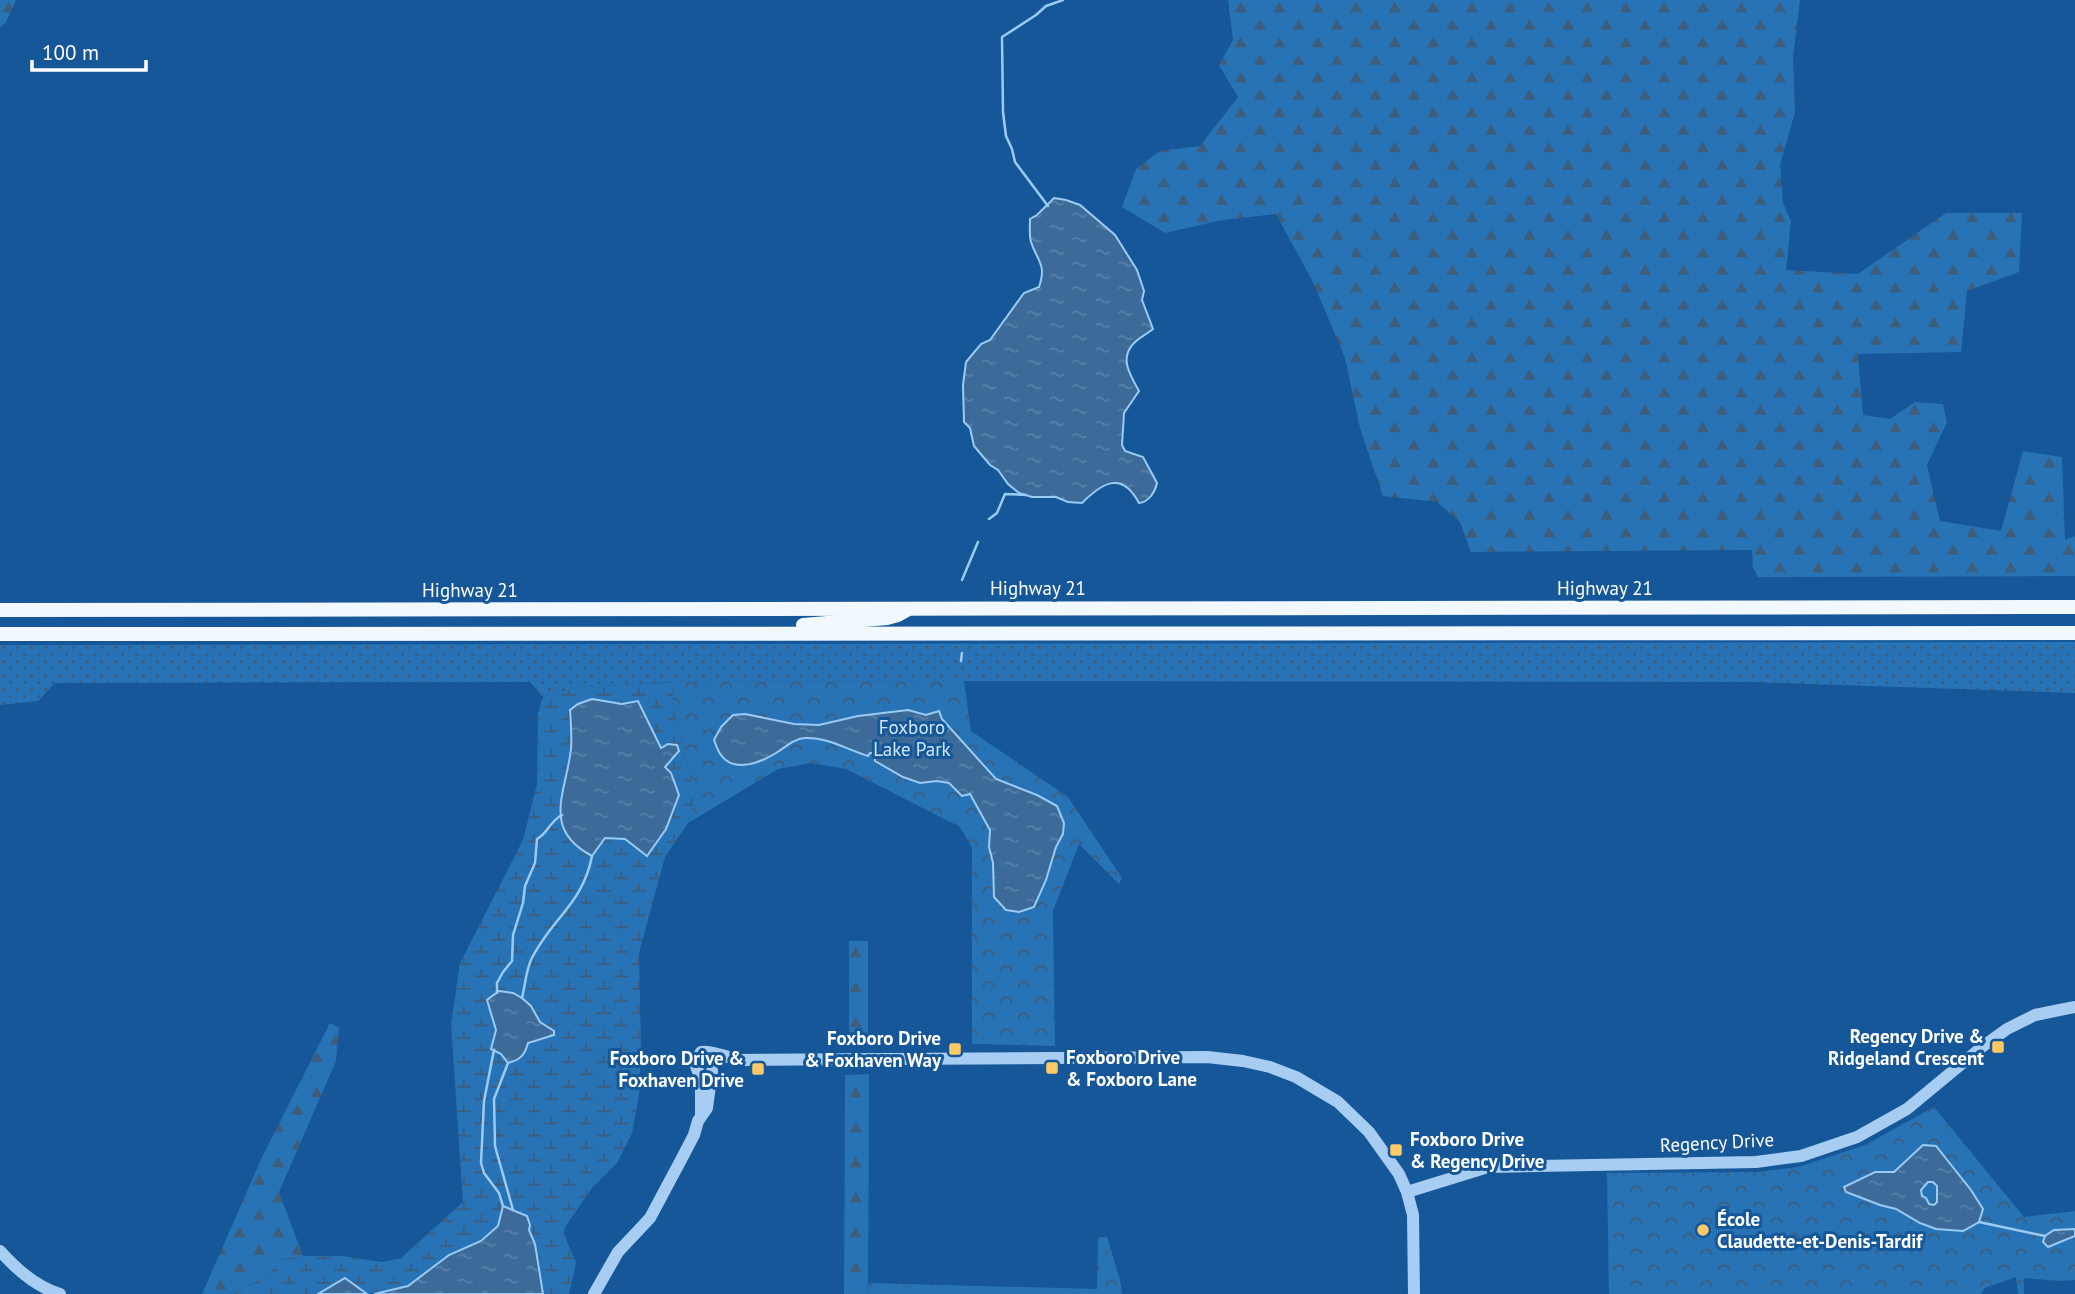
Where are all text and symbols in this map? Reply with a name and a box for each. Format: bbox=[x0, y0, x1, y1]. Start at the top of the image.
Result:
scale bar bbox=[32, 28, 145, 72]
text: 100 m bbox=[42, 39, 99, 66]
street label: Highway 21 bbox=[990, 576, 1086, 600]
street label: Highway 21 bbox=[1557, 576, 1653, 600]
street label: Highway 21 bbox=[422, 578, 518, 602]
park label: Foxboro Lake Park bbox=[873, 715, 951, 761]
place label: Regency Drive & Ridgeland Crescent bbox=[1828, 1024, 1984, 1070]
place label: Foxboro Drive & Foxhaven Way bbox=[804, 1026, 942, 1072]
marker: Regency Drive & Ridgeland Crescent bbox=[1990, 1039, 2006, 1055]
marker: Foxboro Drive & Foxhaven Way bbox=[947, 1041, 963, 1057]
place label: Foxboro Drive & Foxboro Lane bbox=[1066, 1045, 1197, 1091]
place label: Foxboro Drive & Foxhaven Drive bbox=[610, 1046, 744, 1092]
marker: Foxboro Drive & Foxboro Lane bbox=[1044, 1060, 1060, 1076]
marker: Foxboro Drive & Foxhaven Drive bbox=[750, 1061, 766, 1077]
place label: Foxboro Drive & Regency Drive bbox=[1410, 1127, 1544, 1173]
street label: Regency Drive bbox=[1659, 1127, 1775, 1157]
marker: Foxboro Drive & Regency Drive bbox=[1388, 1142, 1404, 1158]
place label: École Claudette-et-Denis-Tardif bbox=[1717, 1207, 1924, 1253]
marker: École Claudette-et-Denis-Tardif bbox=[1695, 1222, 1711, 1238]

